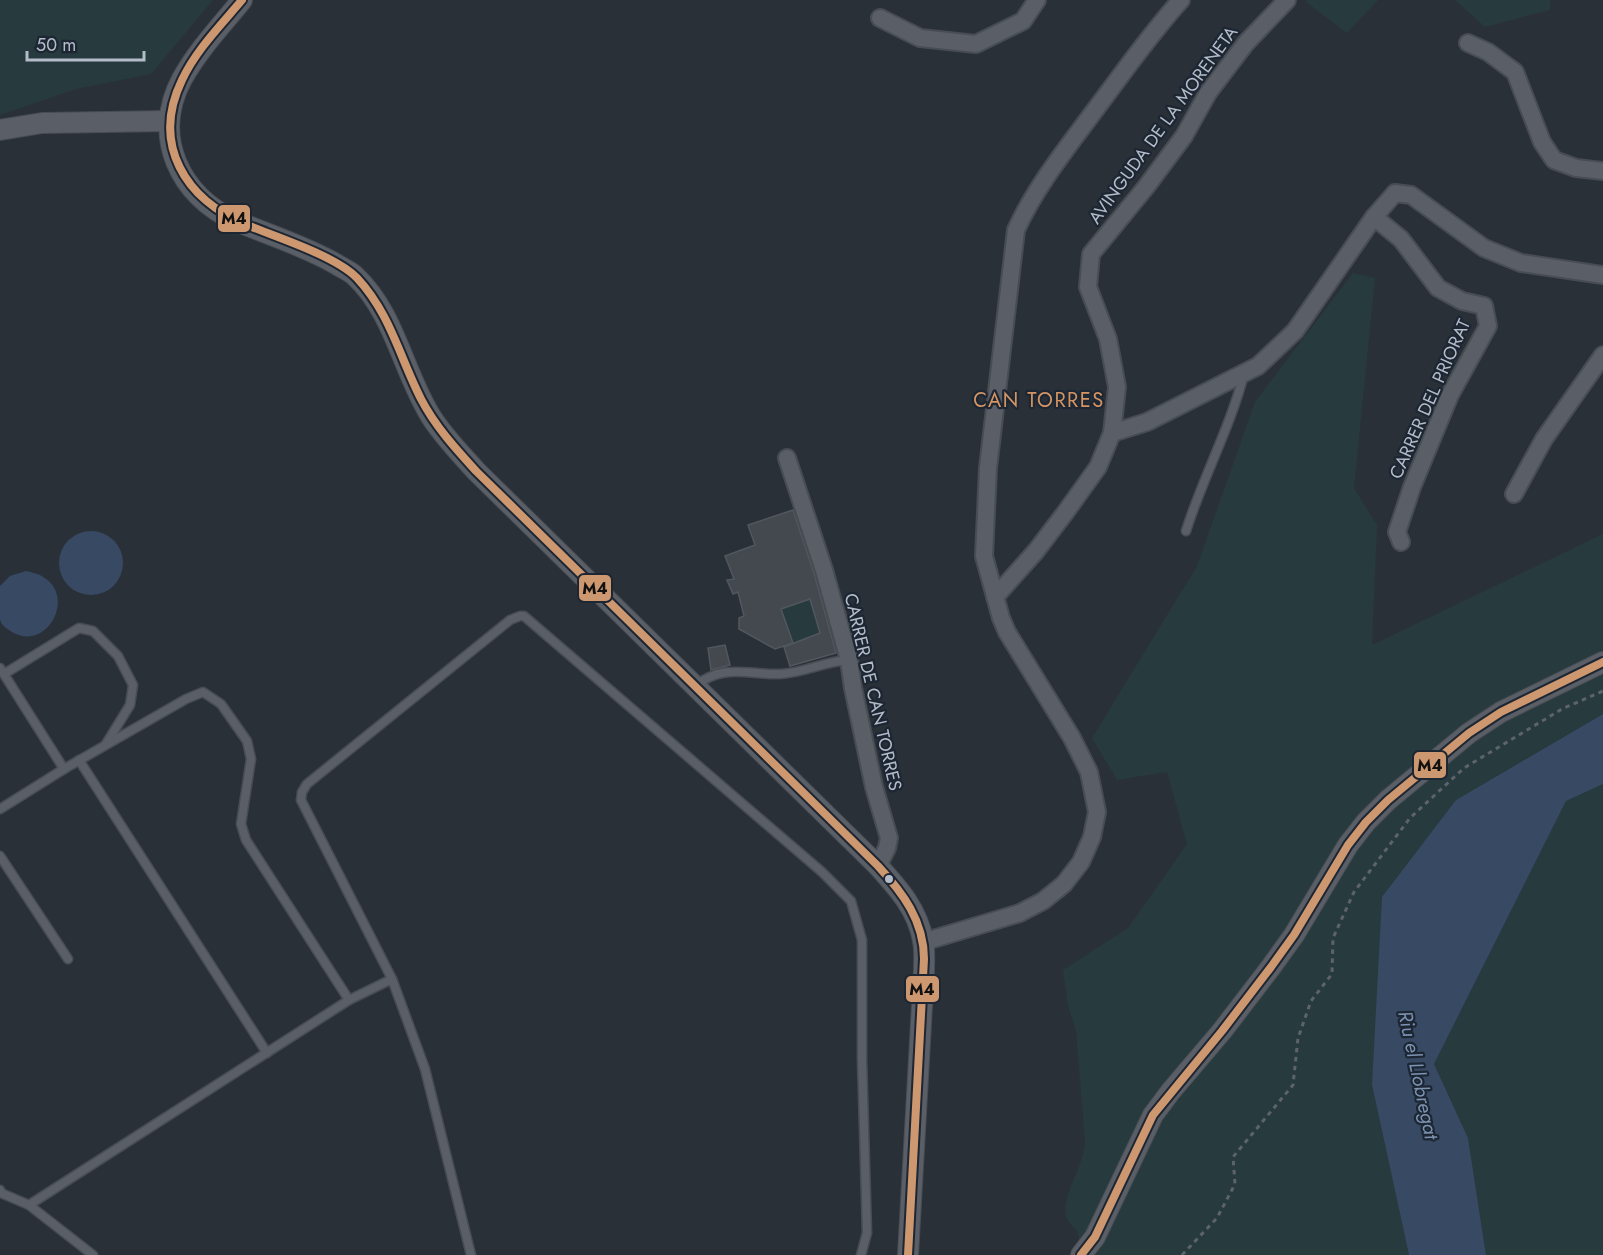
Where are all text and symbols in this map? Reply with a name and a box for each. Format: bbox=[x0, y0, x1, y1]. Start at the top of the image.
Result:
street label: AVINGUDA DE LA MORENETA bbox=[1082, 21, 1244, 229]
scale bar bbox=[27, 24, 144, 62]
text: 50 m bbox=[36, 32, 76, 58]
line badge: M4 bbox=[217, 204, 251, 233]
text: M4 bbox=[221, 207, 247, 230]
street label: CARRER DEL PRIORAT bbox=[1383, 314, 1477, 483]
district label: CAN TORRES bbox=[973, 386, 1105, 415]
line badge: M4 bbox=[578, 574, 612, 602]
text: M4 bbox=[582, 577, 608, 600]
street label: CARRER DE CAN TORRES bbox=[838, 591, 908, 793]
line badge: M4 bbox=[1413, 751, 1447, 779]
text: M4 bbox=[1417, 754, 1443, 777]
unlabelled marker bbox=[883, 873, 895, 885]
line badge: M4 bbox=[905, 975, 940, 1003]
text: M4 bbox=[909, 978, 935, 1001]
water label: Riu el Llobregat bbox=[1390, 1008, 1446, 1143]

